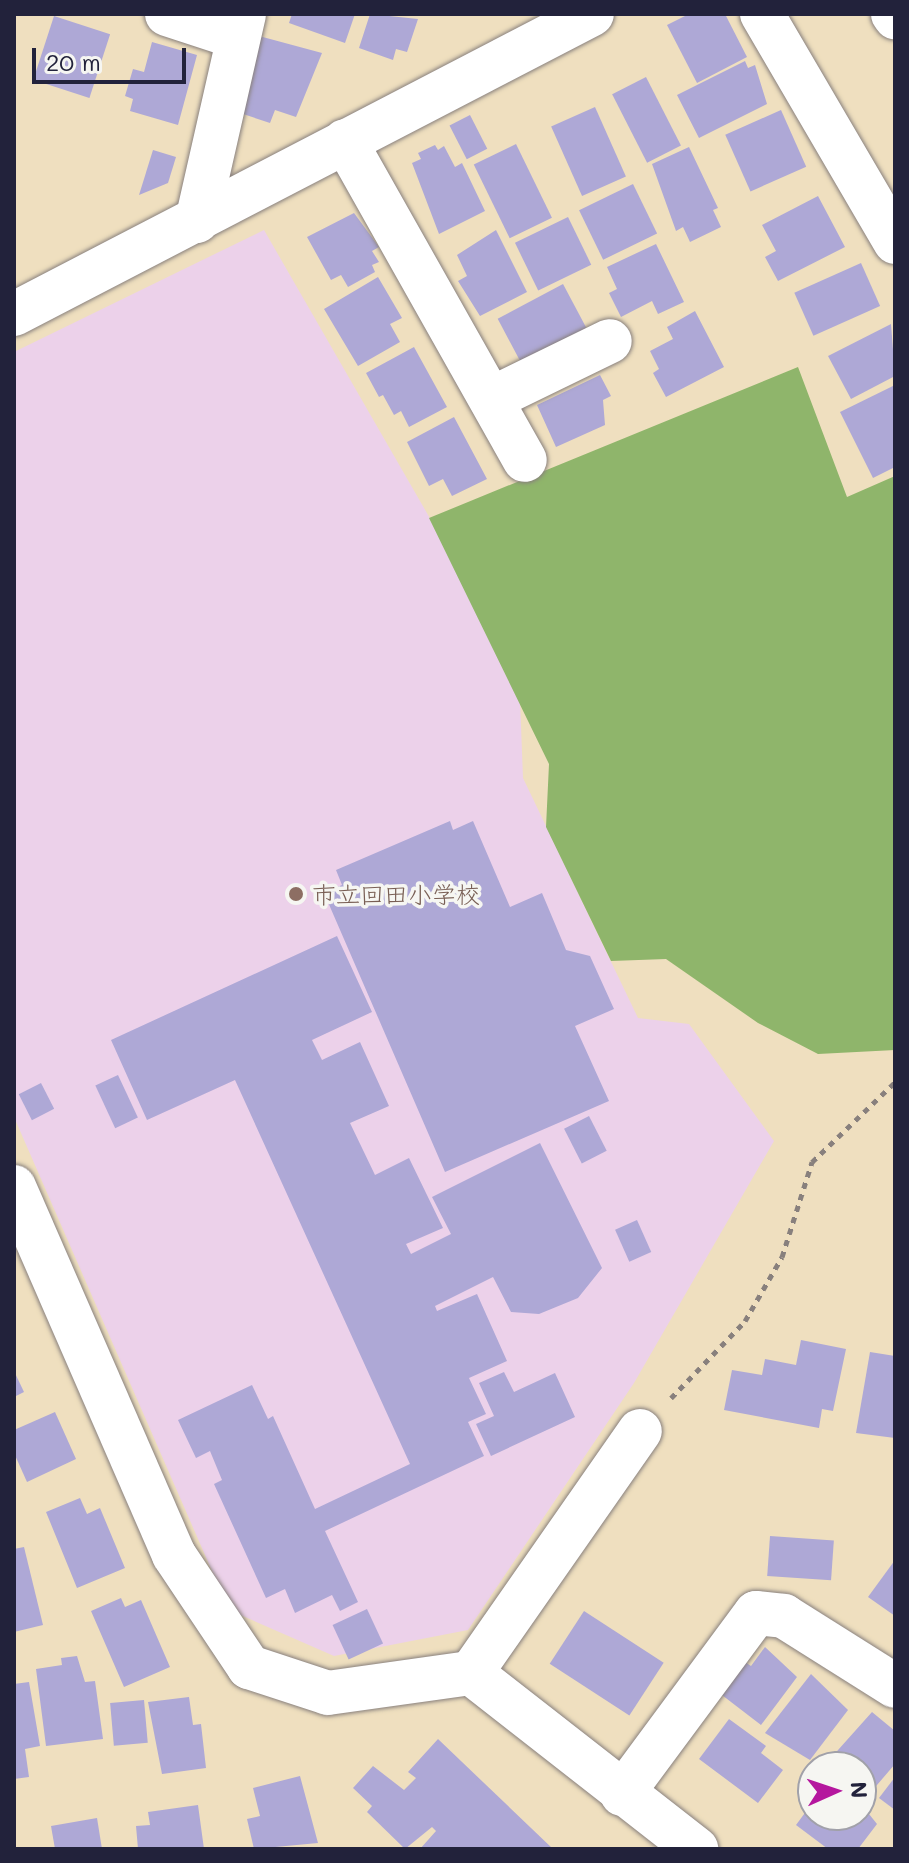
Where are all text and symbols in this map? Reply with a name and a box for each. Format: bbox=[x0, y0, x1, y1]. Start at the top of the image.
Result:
scale bar bbox=[36, 32, 190, 82]
text: 20 m bbox=[46, 46, 101, 77]
place label: 市立回田小学校 bbox=[312, 880, 480, 908]
marker: 市立回田小学校 bbox=[287, 885, 305, 903]
north arrow bbox=[797, 1751, 877, 1831]
text: N bbox=[845, 1781, 874, 1799]

